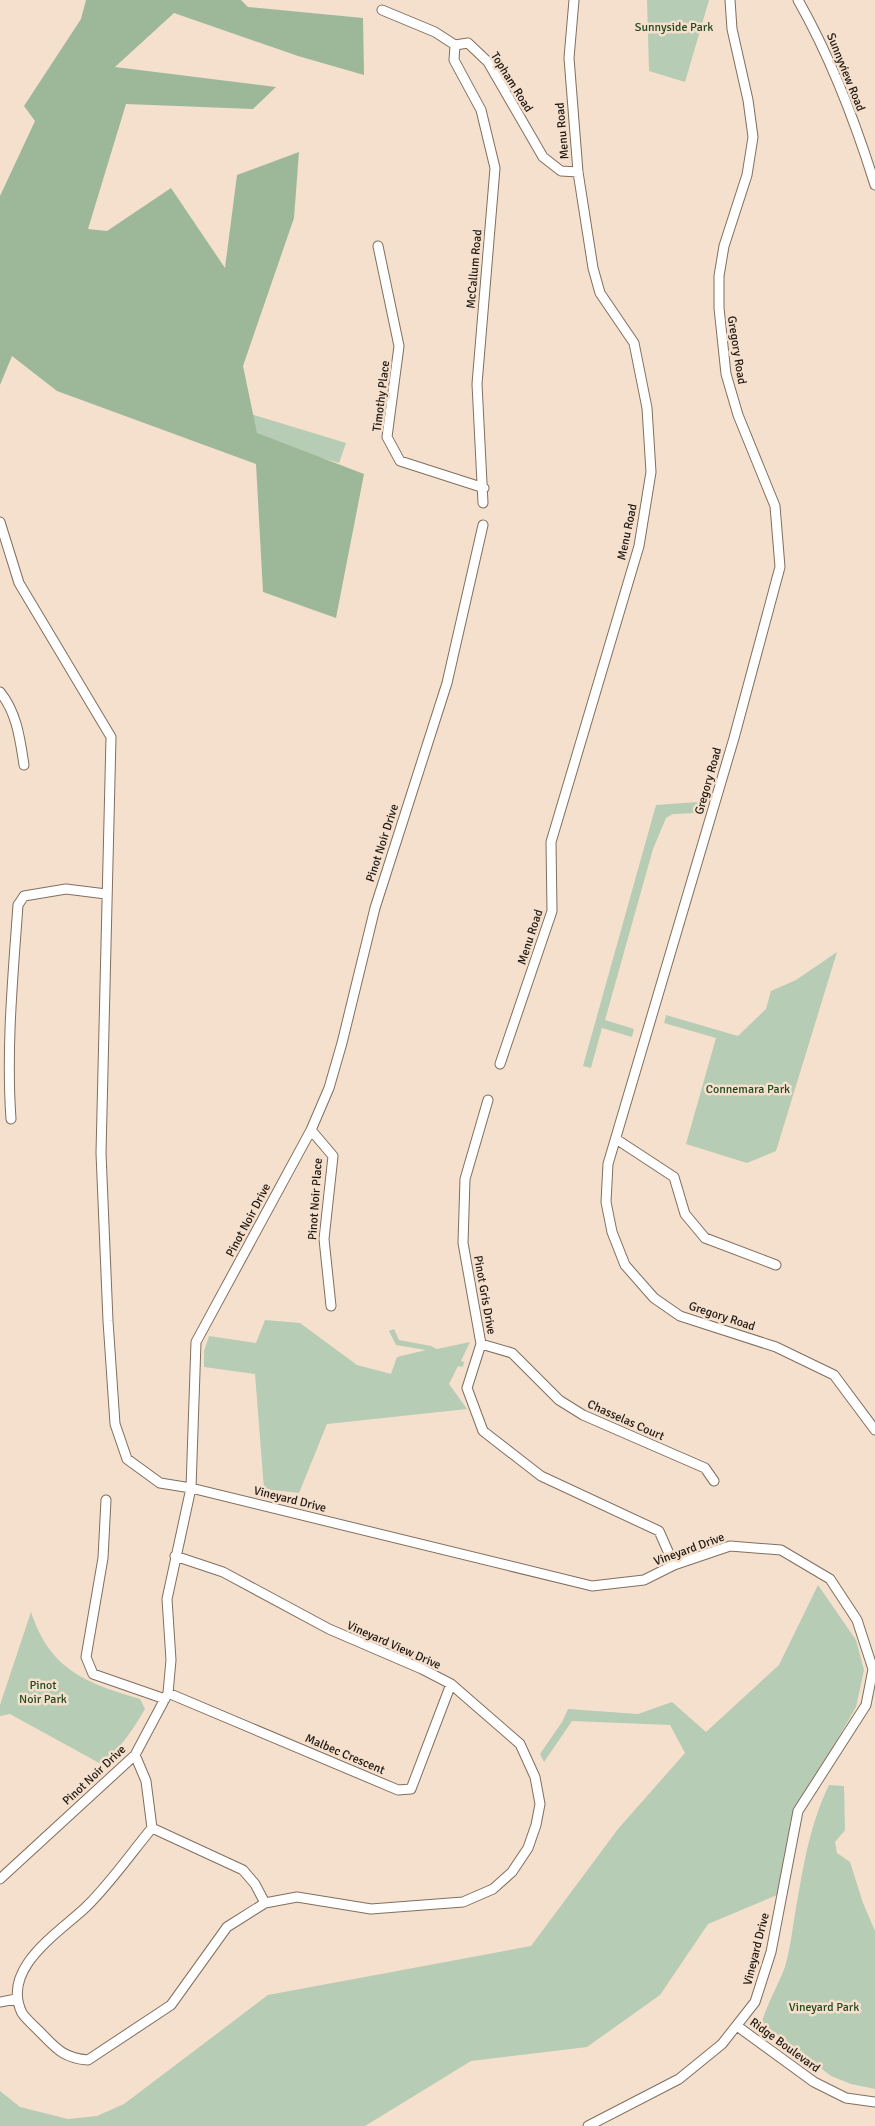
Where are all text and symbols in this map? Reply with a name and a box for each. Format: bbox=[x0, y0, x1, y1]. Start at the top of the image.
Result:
park label: Sunnyside Park bbox=[635, 20, 713, 35]
street label: Sunnyview Road bbox=[823, 31, 868, 114]
street label: Topham Road bbox=[487, 49, 536, 115]
street label: Menu Road bbox=[553, 102, 572, 160]
street label: McCallum Road bbox=[464, 229, 485, 309]
street label: Gregory Road bbox=[724, 315, 749, 385]
street label: Timothy Place bbox=[370, 360, 393, 433]
street label: Menu Road bbox=[614, 503, 641, 562]
street label: Gregory Road bbox=[692, 746, 725, 816]
street label: Pinot Noir Drive bbox=[363, 802, 402, 884]
street label: Menu Road bbox=[515, 908, 546, 967]
park label: Connemara Park bbox=[706, 1082, 790, 1097]
street label: Pinot Noir Place bbox=[305, 1157, 326, 1241]
street label: Pinot Noir Drive bbox=[223, 1181, 274, 1260]
street label: Pinot Gris Drive bbox=[470, 1254, 499, 1336]
street label: Gregory Road bbox=[687, 1299, 757, 1334]
street label: Chasselas Court bbox=[585, 1397, 667, 1444]
street label: Vineyard Drive bbox=[252, 1483, 328, 1516]
street label: Vineyard Drive bbox=[652, 1530, 727, 1569]
street label: Vineyard View Drive bbox=[344, 1618, 443, 1673]
park label: Pinot Noir Park bbox=[19, 1678, 67, 1707]
street label: Malbec Crescent bbox=[303, 1731, 387, 1778]
street label: Pinot Noir Drive bbox=[60, 1742, 129, 1809]
street label: Vineyard Drive bbox=[740, 1911, 773, 1987]
park label: Vineyard Park bbox=[789, 2000, 859, 2015]
street label: Ridge Boulevard bbox=[747, 2015, 823, 2076]

